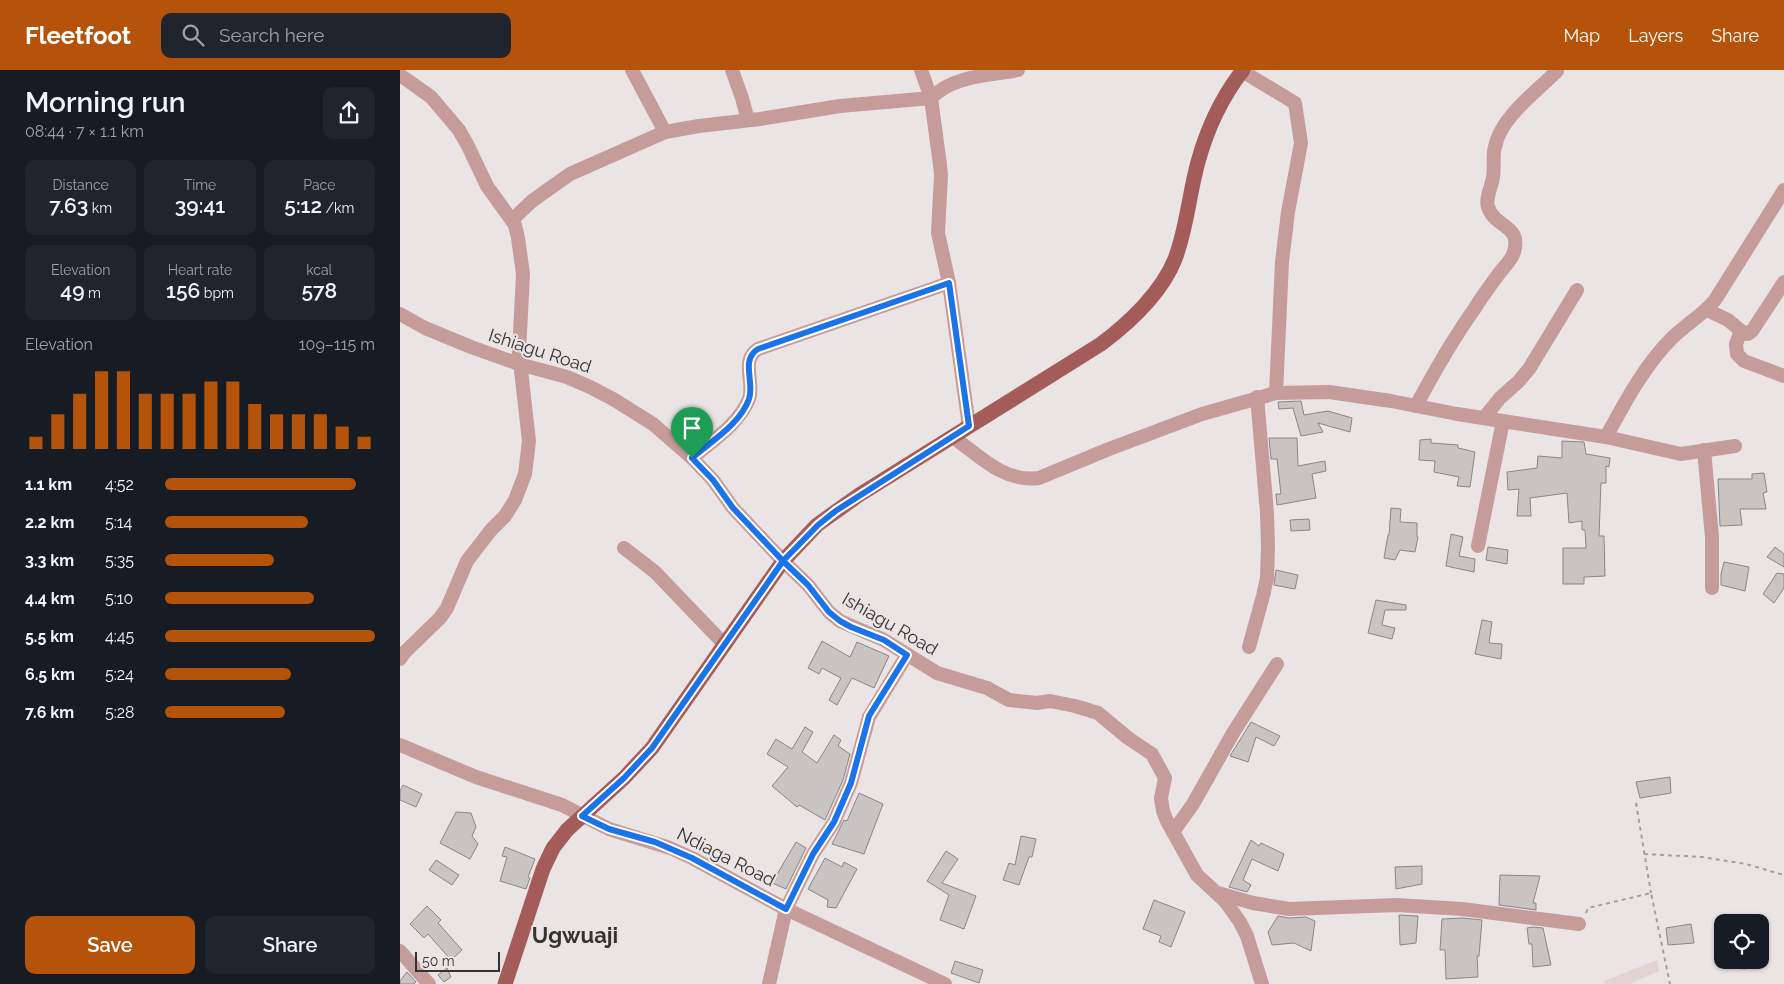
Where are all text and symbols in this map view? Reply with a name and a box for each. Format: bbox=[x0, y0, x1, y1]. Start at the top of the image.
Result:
search box bbox=[161, 13, 511, 58]
text: Fleetfoot bbox=[25, 21, 131, 50]
icon: search bbox=[179, 21, 207, 49]
text: Search here bbox=[219, 24, 325, 46]
text: Map bbox=[1564, 25, 1600, 46]
text: Layers bbox=[1628, 25, 1683, 46]
text: Share bbox=[1711, 25, 1759, 46]
text: Morning run bbox=[25, 86, 185, 119]
button: share bbox=[323, 87, 375, 139]
text: 08:44 · 7 × 1.1 km bbox=[25, 122, 144, 141]
text: Distance bbox=[53, 177, 109, 193]
text: Time bbox=[184, 177, 216, 193]
text: Pace bbox=[303, 177, 335, 193]
text: 7.63 bbox=[49, 193, 88, 218]
text: 39:41 bbox=[175, 193, 225, 218]
text: 5:12 bbox=[284, 193, 322, 218]
text: km bbox=[88, 200, 112, 216]
text: /km bbox=[322, 200, 354, 216]
text: Elevation bbox=[51, 262, 110, 278]
text: Heart rate bbox=[168, 262, 232, 278]
text: kcal bbox=[306, 262, 332, 278]
text: 49 bbox=[60, 278, 85, 303]
text: 156 bbox=[166, 278, 200, 303]
text: 578 bbox=[301, 278, 337, 303]
text: m bbox=[85, 285, 101, 301]
text: bpm bbox=[200, 285, 234, 301]
street label: Ishiagu Road bbox=[486, 324, 594, 377]
text: Elevation bbox=[25, 335, 93, 354]
text: 109–115 m bbox=[299, 335, 375, 354]
pin bbox=[671, 407, 713, 458]
icon: arrive bbox=[678, 414, 706, 442]
text: 1.1 km bbox=[25, 475, 72, 494]
text: 4:52 bbox=[105, 475, 134, 494]
text: 2.2 km bbox=[25, 513, 74, 532]
text: 5:14 bbox=[105, 513, 132, 532]
text: 3.3 km bbox=[25, 551, 74, 570]
text: 5:35 bbox=[105, 551, 134, 570]
street label: Ishiagu Road bbox=[839, 588, 942, 659]
text: 4.4 km bbox=[25, 589, 75, 608]
text: 5:10 bbox=[105, 589, 133, 608]
text: 5.5 km bbox=[25, 627, 74, 646]
text: 4:45 bbox=[105, 627, 134, 646]
text: 6.5 km bbox=[25, 665, 75, 684]
text: 5:24 bbox=[105, 665, 134, 684]
text: 7.6 km bbox=[25, 703, 74, 722]
text: 5:28 bbox=[105, 703, 135, 722]
street label: Ndiaga Road bbox=[674, 823, 779, 890]
map controls bbox=[1714, 914, 1769, 969]
button: locate bbox=[1714, 914, 1769, 969]
button: Save bbox=[25, 916, 195, 974]
button: Share bbox=[205, 916, 375, 974]
district label: Ugwuaji bbox=[532, 922, 618, 948]
scale bar bbox=[415, 949, 500, 972]
text: 50 m bbox=[422, 953, 455, 969]

